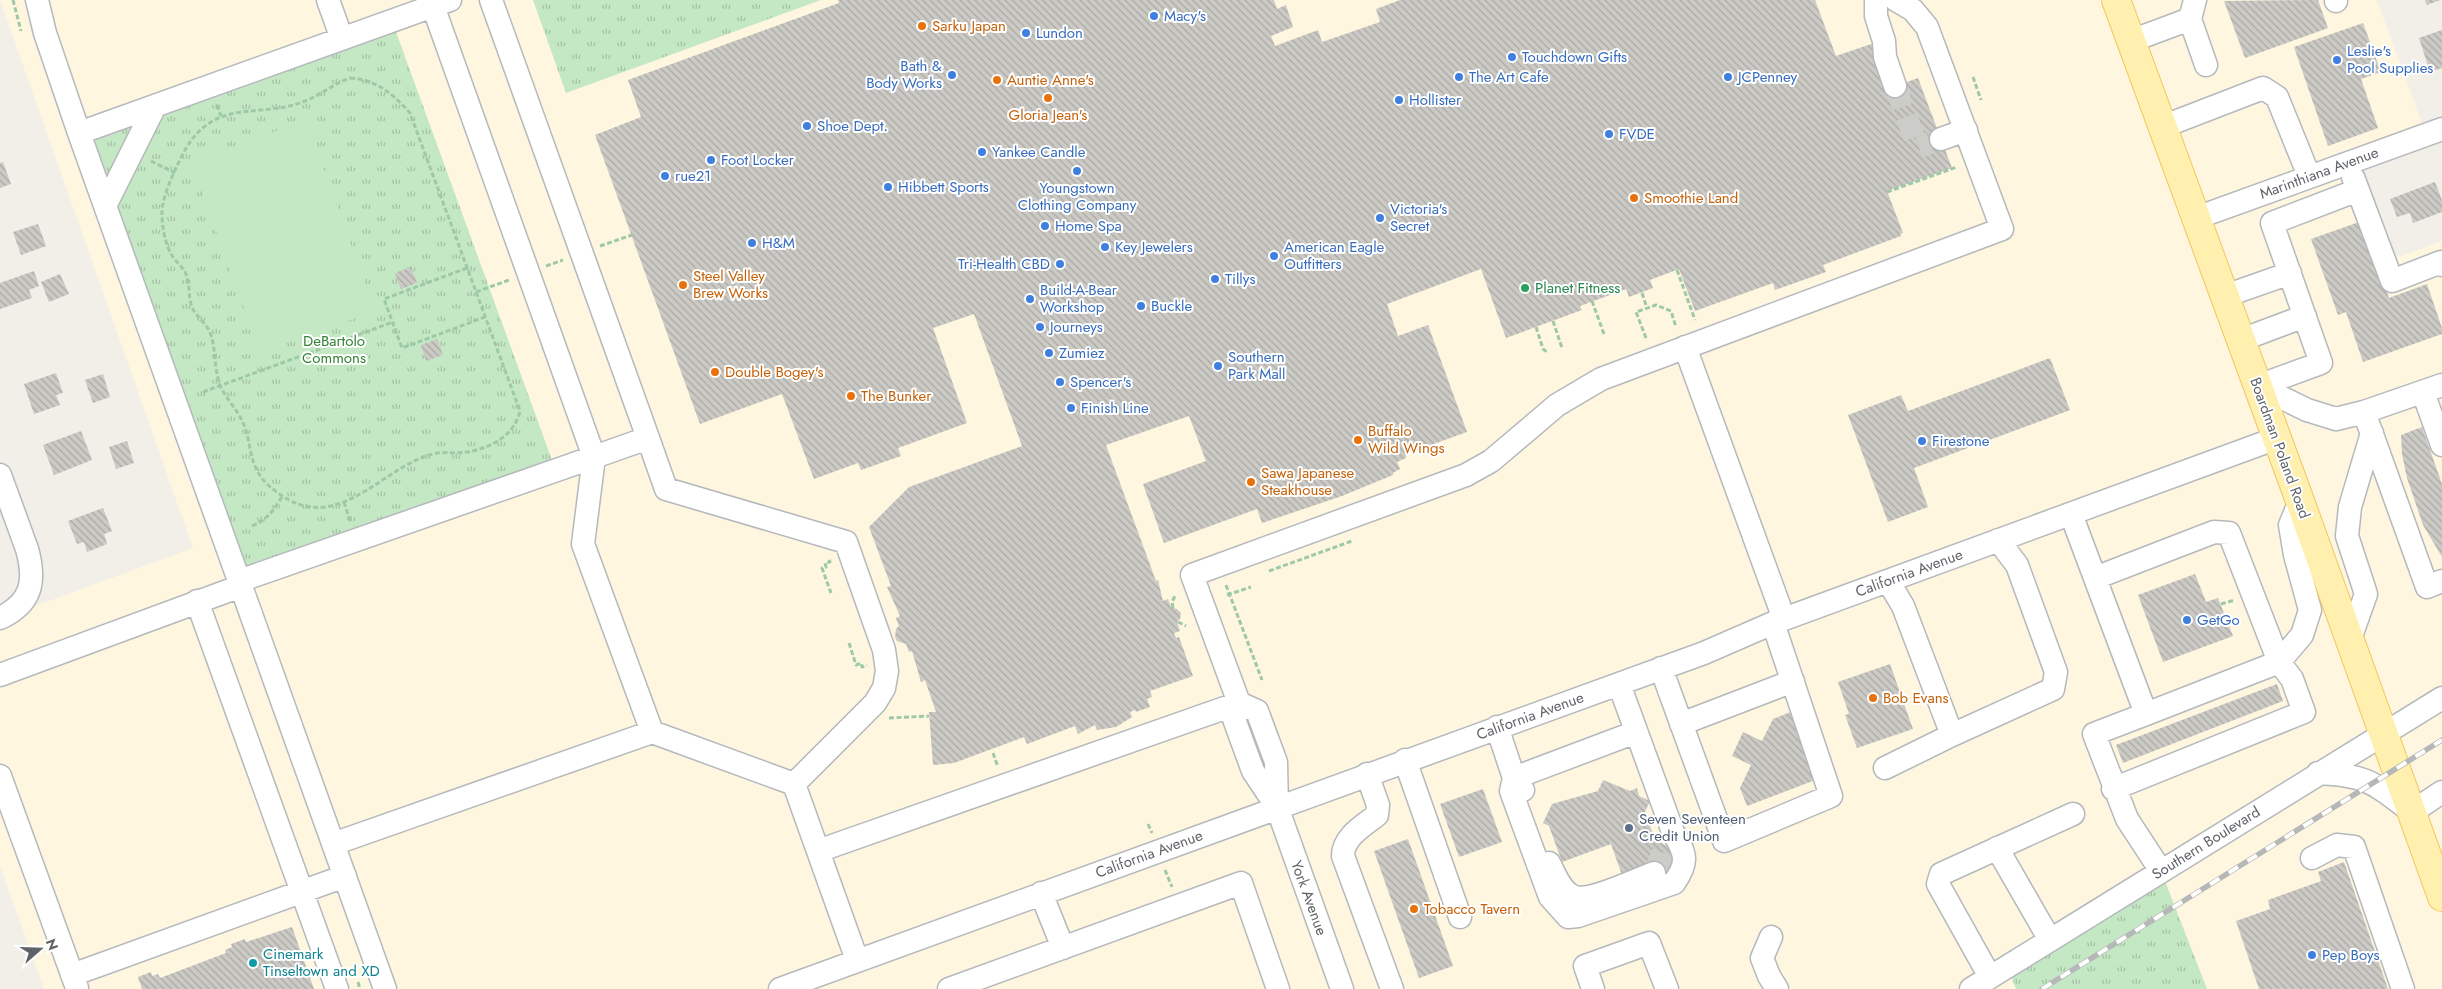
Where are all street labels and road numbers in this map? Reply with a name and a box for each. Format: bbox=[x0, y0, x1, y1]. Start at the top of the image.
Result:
street label: Marinthiana Avenue bbox=[2256, 141, 2382, 205]
street label: Boardman Poland Road bbox=[2244, 374, 2316, 522]
street label: California Avenue bbox=[1852, 543, 1966, 603]
street label: California Avenue bbox=[1473, 686, 1587, 746]
street label: Southern Boulevard bbox=[2148, 801, 2264, 885]
street label: California Avenue bbox=[1092, 824, 1206, 884]
street label: York Avenue bbox=[1285, 858, 1333, 939]

